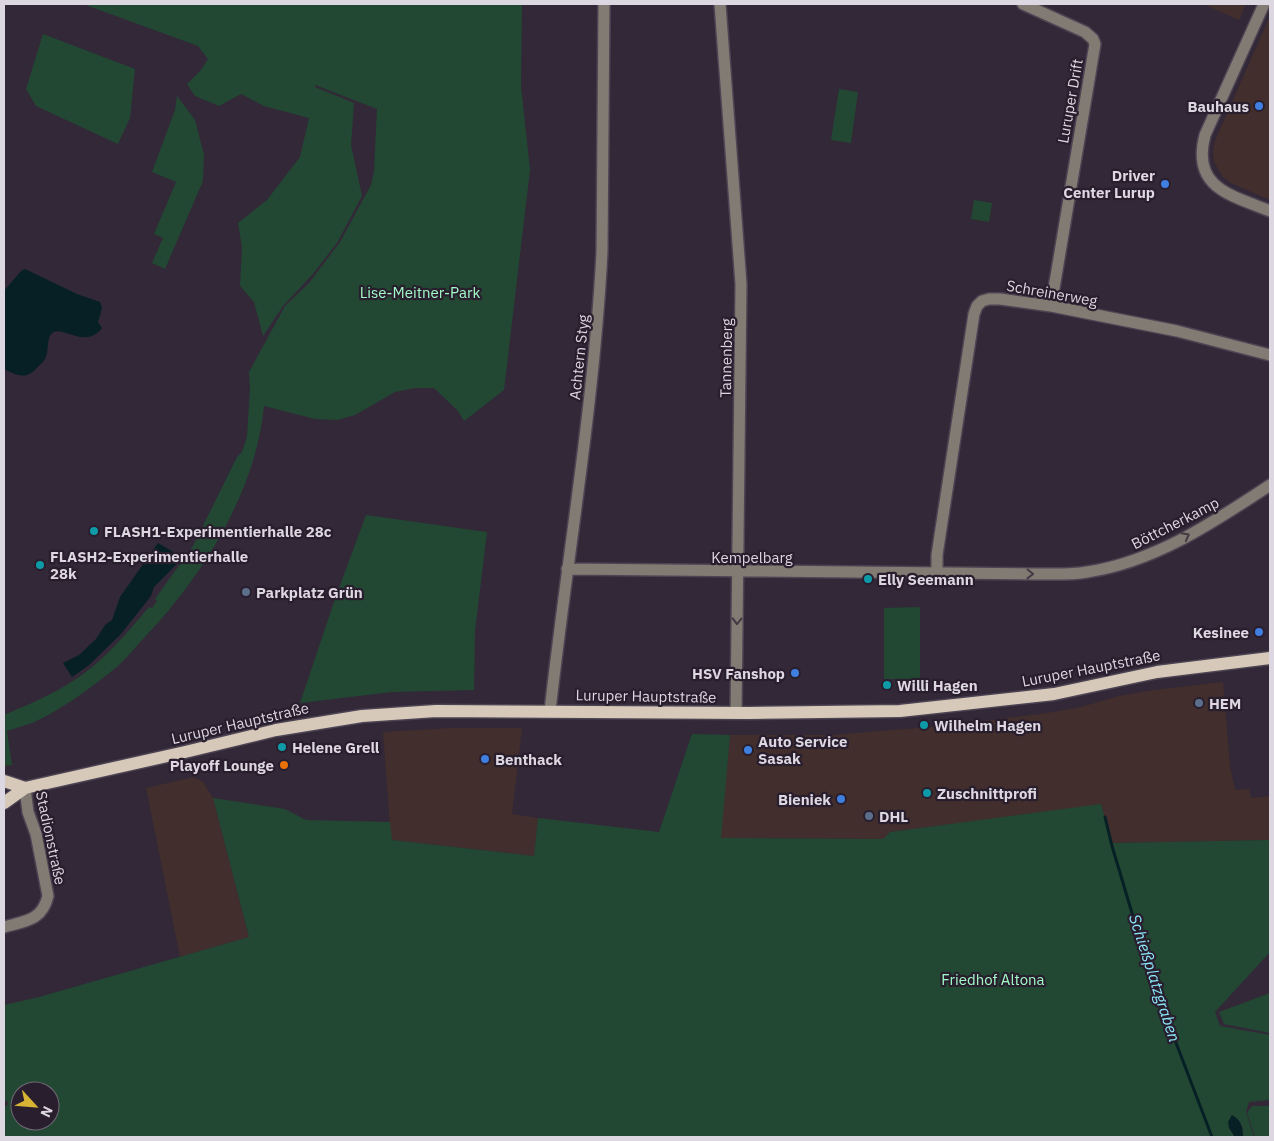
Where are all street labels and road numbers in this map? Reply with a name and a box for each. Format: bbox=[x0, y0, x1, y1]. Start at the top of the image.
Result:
street label: Luruper Drift bbox=[1053, 57, 1087, 145]
street label: Schreinerweg bbox=[1005, 276, 1099, 310]
street label: Achtern Styg bbox=[565, 313, 593, 401]
street label: Tannenberg bbox=[716, 318, 736, 398]
street label: Böttcherkamp bbox=[1128, 493, 1222, 553]
street label: Kempelbarg bbox=[711, 548, 793, 567]
street label: Luruper Hauptstraße bbox=[1020, 645, 1162, 691]
street label: Luruper Hauptstraße bbox=[576, 685, 716, 707]
street label: Luruper Hauptstraße bbox=[169, 698, 311, 748]
street label: Stadionstraße bbox=[32, 790, 70, 886]

